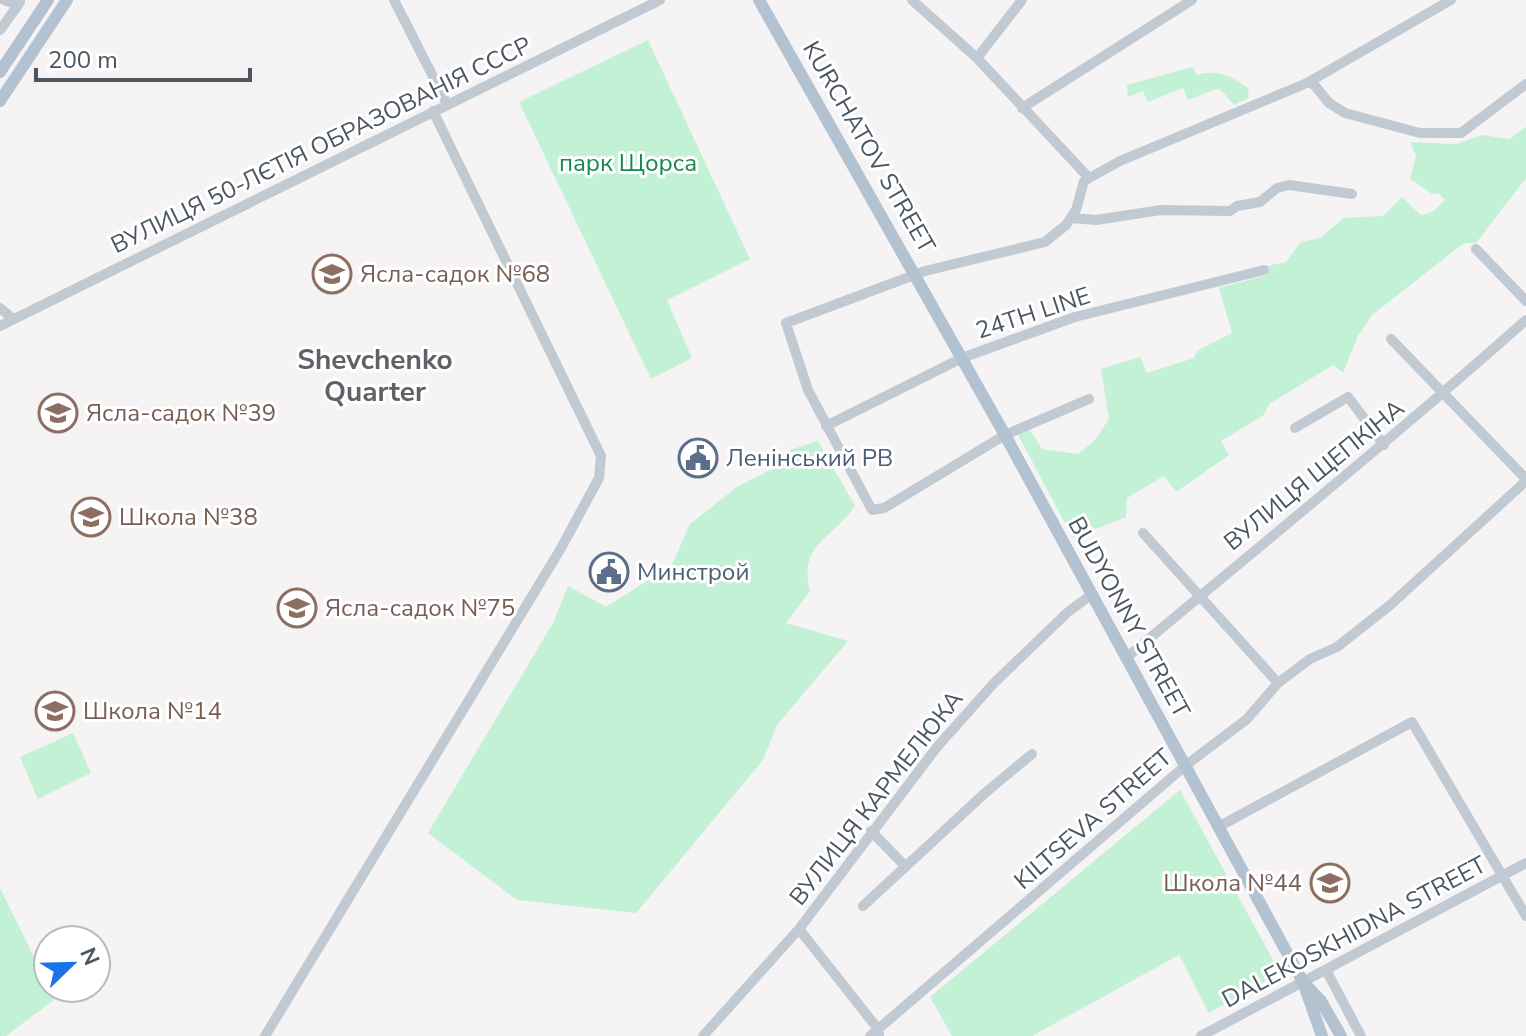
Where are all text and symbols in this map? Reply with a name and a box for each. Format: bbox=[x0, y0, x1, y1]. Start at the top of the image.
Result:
street label: ВУЛИЦЯ 50-ЛЄТІЯ ОБРАЗОВАНІЯ СССР bbox=[106, 29, 536, 261]
scale bar bbox=[36, 32, 250, 82]
street label: KURCHATOV STREET bbox=[795, 35, 943, 259]
text: 200 m bbox=[48, 44, 118, 76]
park label: парк Щорса bbox=[559, 147, 697, 179]
school or university icon: Ясла-садок №68 bbox=[311, 253, 353, 295]
place label: Ясла-садок №68 bbox=[360, 258, 550, 290]
street label: 24TH LINE bbox=[972, 279, 1094, 347]
district label: Shevchenko Quarter bbox=[297, 341, 453, 411]
school or university icon: Ясла-садок №39 bbox=[37, 392, 79, 434]
street label: ВУЛИЦЯ ЩЕПКІНА bbox=[1217, 392, 1411, 558]
place label: Ясла-садок №39 bbox=[86, 397, 276, 429]
public building icon: Ленінський РВ bbox=[677, 437, 719, 479]
place label: Ленінський РВ bbox=[726, 442, 893, 474]
school or university icon: Школа №38 bbox=[70, 496, 112, 538]
place label: Школа №38 bbox=[119, 501, 258, 533]
street label: BUDYONNY STREET bbox=[1060, 511, 1198, 724]
public building icon: Минстрой bbox=[588, 551, 630, 593]
place label: Минстрой bbox=[637, 556, 749, 588]
school or university icon: Ясла-садок №75 bbox=[276, 587, 318, 629]
place label: Ясла-садок №75 bbox=[325, 592, 515, 624]
street label: ВУЛИЦЯ КАРМЕЛЮКА bbox=[782, 684, 970, 912]
school or university icon: Школа №14 bbox=[34, 690, 76, 732]
place label: Школа №14 bbox=[83, 695, 222, 727]
street label: KILTSEVA STREET bbox=[1007, 741, 1179, 897]
street label: DALEKOSKHIDNA STREET bbox=[1216, 848, 1492, 1015]
school or university icon: Школа №44 bbox=[1309, 862, 1351, 904]
place label: Школа №44 bbox=[1163, 867, 1302, 899]
north arrow bbox=[32, 924, 112, 1004]
text: N bbox=[72, 943, 107, 970]

